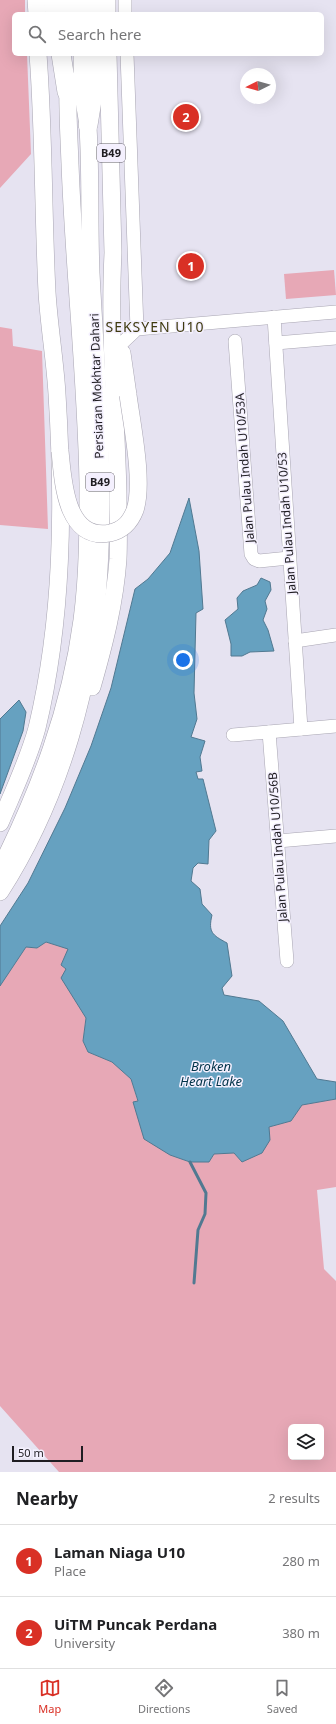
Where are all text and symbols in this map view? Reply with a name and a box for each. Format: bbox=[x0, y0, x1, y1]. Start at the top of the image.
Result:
search box bbox=[12, 12, 324, 56]
icon: search bbox=[26, 23, 48, 45]
text: Search here bbox=[58, 24, 141, 44]
north arrow bbox=[240, 68, 276, 104]
pin: 2 bbox=[173, 102, 199, 132]
road number: B49 bbox=[97, 144, 125, 162]
pin: 1 bbox=[178, 251, 204, 281]
street label: Persiaran Mokhtar Dahari bbox=[85, 313, 108, 459]
district label: SEKSYEN U10 bbox=[105, 317, 205, 336]
street label: Jalan Pulau Indah U10/53A bbox=[231, 392, 258, 544]
street label: Jalan Pulau Indah U10/53 bbox=[273, 451, 300, 596]
road number: B49 bbox=[86, 473, 114, 491]
your location bbox=[173, 650, 193, 670]
street label: Jalan Pulau Indah U10/56B bbox=[264, 771, 291, 923]
water label: Broken Heart Lake bbox=[180, 1057, 242, 1090]
map controls bbox=[288, 1424, 324, 1460]
button: layers bbox=[288, 1424, 324, 1460]
scale bar bbox=[12, 1444, 83, 1463]
text: 50 m bbox=[18, 1445, 44, 1460]
text: Nearby bbox=[16, 1487, 78, 1510]
text: 2 results bbox=[268, 1489, 320, 1507]
text: Laman Niaga U10 bbox=[54, 1542, 185, 1562]
text: 1 bbox=[25, 1552, 33, 1570]
text: 280 m bbox=[282, 1552, 320, 1570]
text: Place bbox=[54, 1562, 86, 1580]
text: UiTM Puncak Perdana bbox=[54, 1614, 217, 1634]
text: 2 bbox=[25, 1624, 33, 1642]
text: 380 m bbox=[282, 1624, 320, 1642]
text: University bbox=[54, 1634, 115, 1652]
tab: Map bbox=[38, 1677, 61, 1716]
tab: Directions bbox=[138, 1677, 190, 1716]
tab: Saved bbox=[267, 1677, 298, 1716]

